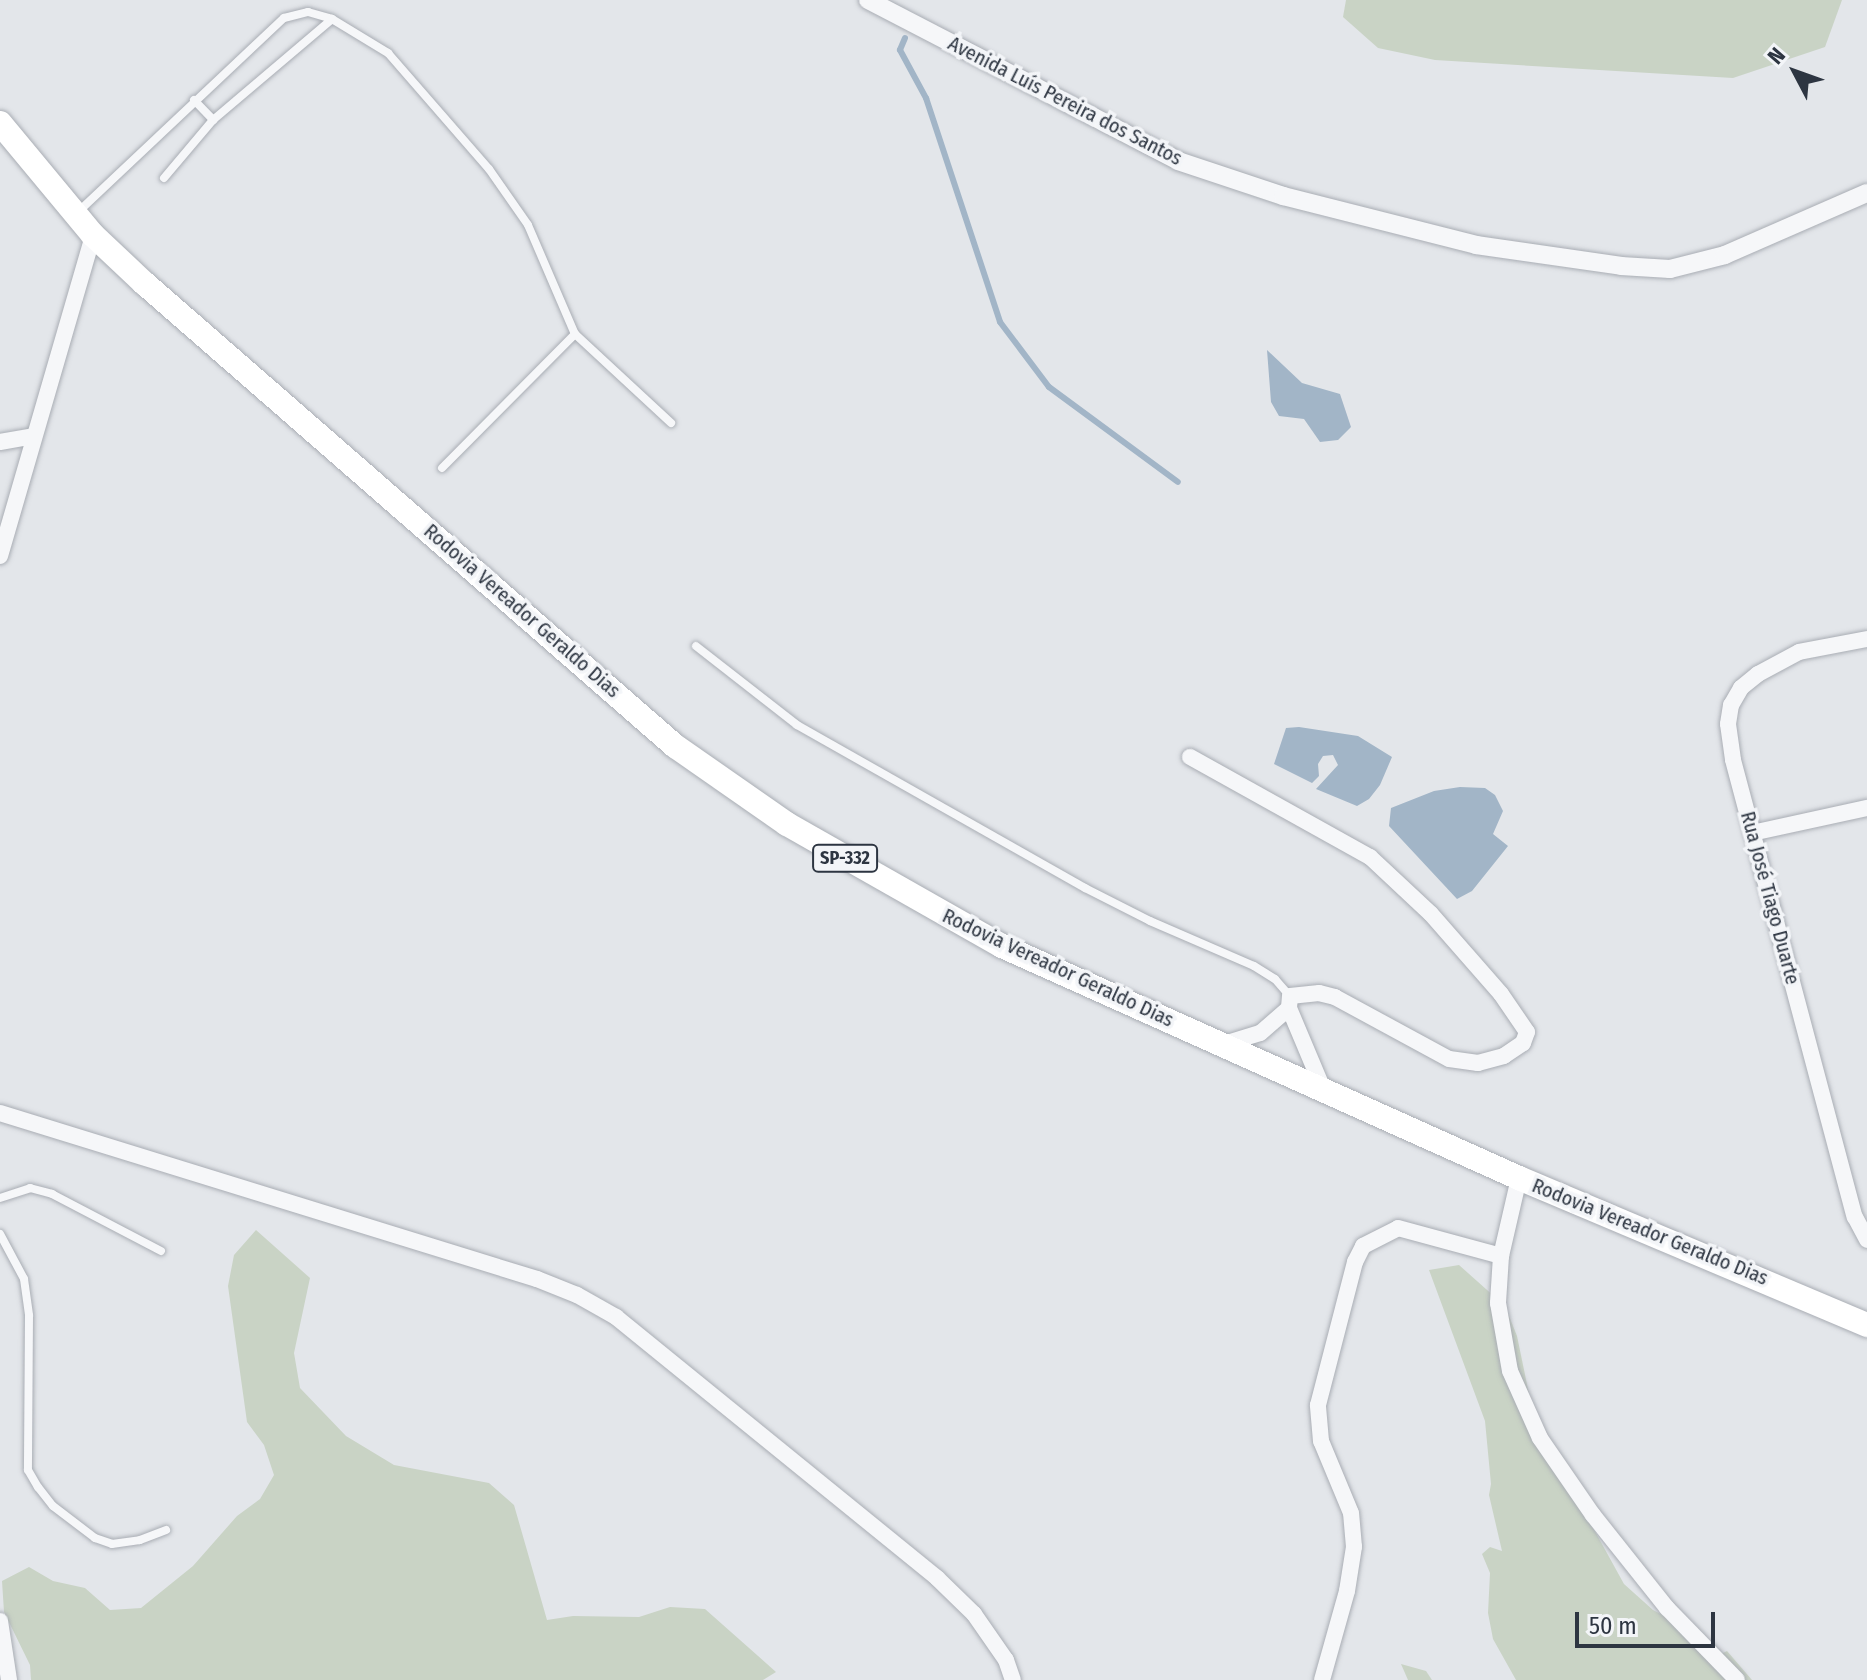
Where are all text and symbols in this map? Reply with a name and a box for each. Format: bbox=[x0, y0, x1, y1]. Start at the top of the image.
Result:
street label: Avenida Luís Pereira dos Santos bbox=[944, 31, 1186, 171]
north arrow bbox=[1755, 32, 1835, 112]
text: N bbox=[1762, 42, 1791, 70]
street label: Rodovia Vereador Geraldo Dias bbox=[419, 519, 625, 703]
street label: Rua José Tiago Duarte bbox=[1735, 809, 1805, 987]
road number: SP-332 bbox=[811, 844, 879, 872]
street label: Rodovia Vereador Geraldo Dias bbox=[939, 904, 1177, 1032]
street label: Rodovia Vereador Geraldo Dias bbox=[1528, 1174, 1772, 1290]
scale bar bbox=[1579, 1596, 1719, 1646]
text: 50 m bbox=[1589, 1612, 1637, 1640]

